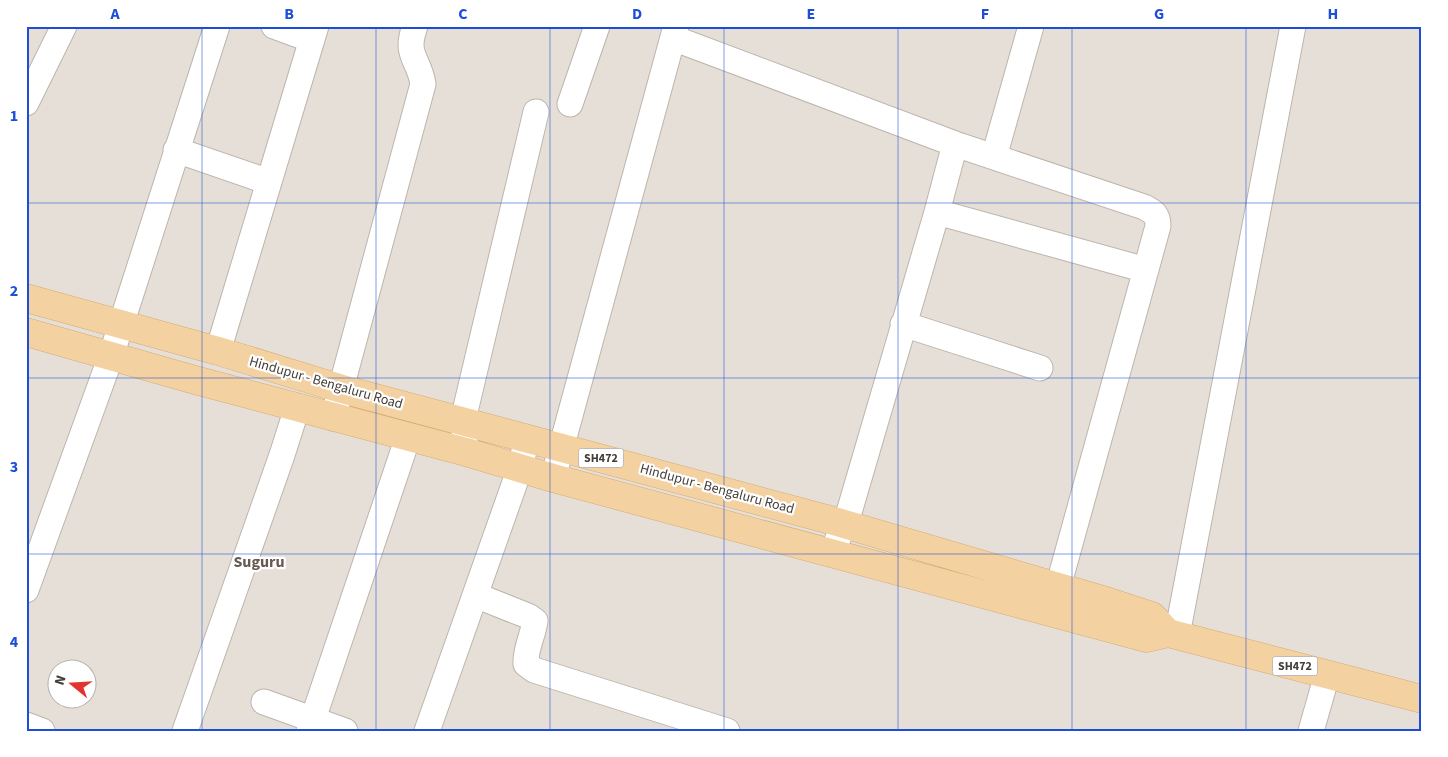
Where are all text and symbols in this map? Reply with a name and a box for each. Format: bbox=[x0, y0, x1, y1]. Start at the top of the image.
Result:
text: A bbox=[109, 3, 120, 25]
text: B bbox=[284, 3, 294, 25]
text: C bbox=[458, 3, 468, 25]
text: D bbox=[632, 3, 642, 25]
text: E bbox=[807, 3, 815, 25]
text: F bbox=[981, 3, 989, 25]
text: G bbox=[1154, 3, 1164, 25]
text: H bbox=[1328, 3, 1338, 25]
text: 1 bbox=[10, 105, 18, 127]
text: 2 bbox=[10, 280, 18, 302]
street label: Hindupur - Bengaluru Road bbox=[247, 351, 405, 415]
road number: SH472 bbox=[578, 448, 624, 468]
text: 3 bbox=[10, 456, 18, 478]
street label: Hindupur - Bengaluru Road bbox=[638, 459, 796, 519]
district label: Suguru bbox=[233, 551, 285, 573]
text: 4 bbox=[10, 631, 19, 653]
road number: SH472 bbox=[1272, 656, 1318, 676]
north arrow bbox=[48, 660, 98, 710]
text: N bbox=[50, 673, 72, 688]

